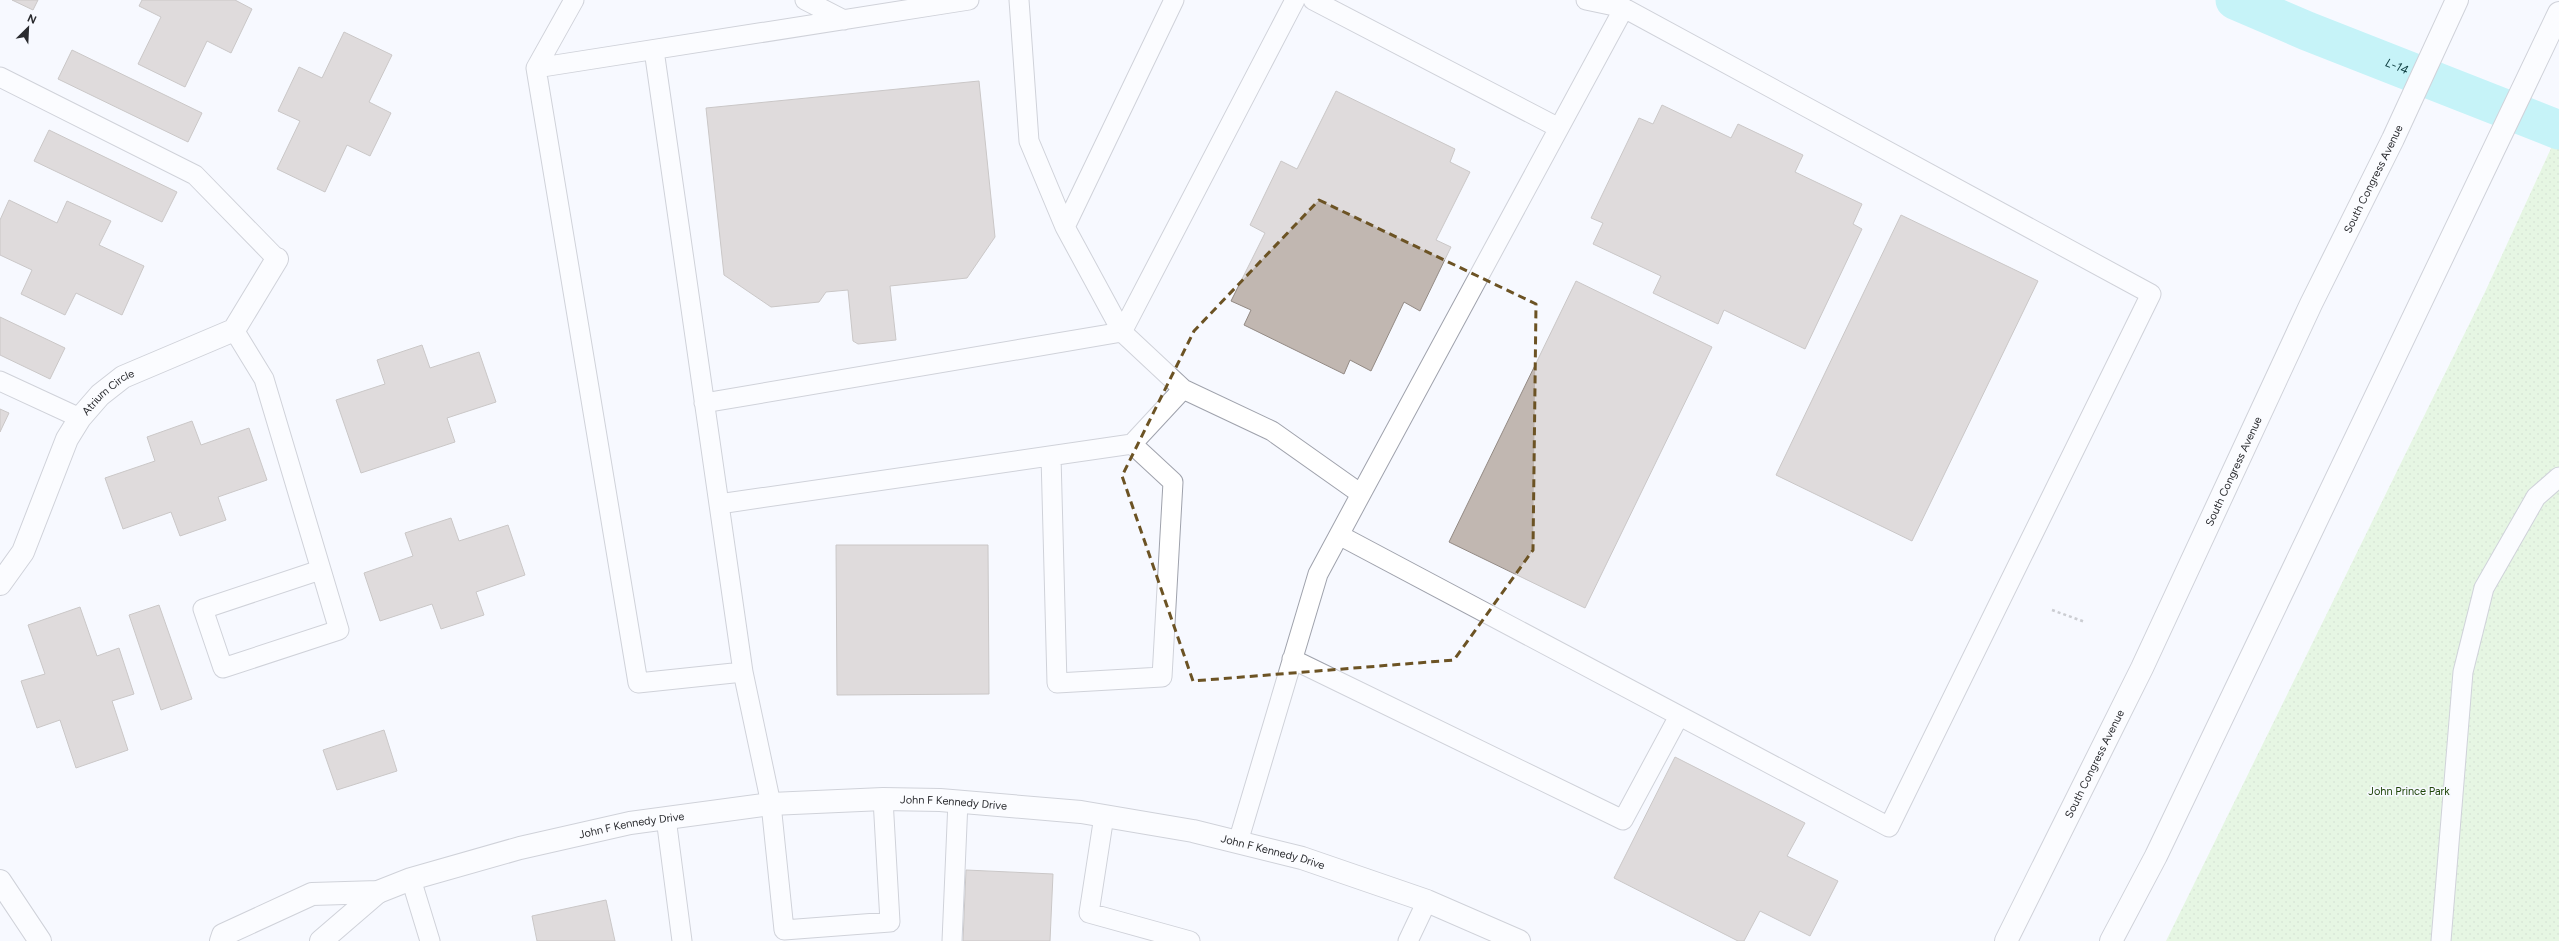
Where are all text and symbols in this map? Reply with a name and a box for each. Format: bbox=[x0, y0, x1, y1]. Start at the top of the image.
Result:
north arrow bbox=[8, 8, 48, 48]
text: N bbox=[25, 12, 38, 27]
water label: L-14 bbox=[2383, 55, 2411, 77]
street label: South Congress Avenue bbox=[2341, 123, 2405, 235]
street label: Atrium Circle bbox=[79, 367, 136, 418]
street label: South Congress Avenue bbox=[2202, 414, 2264, 528]
street label: South Congress Avenue bbox=[2062, 708, 2127, 820]
park label: John Prince Park bbox=[2368, 785, 2450, 798]
street label: John F Kennedy Drive bbox=[900, 793, 1008, 812]
street label: John F Kennedy Drive bbox=[577, 809, 685, 841]
street label: John F Kennedy Drive bbox=[1220, 832, 1327, 872]

